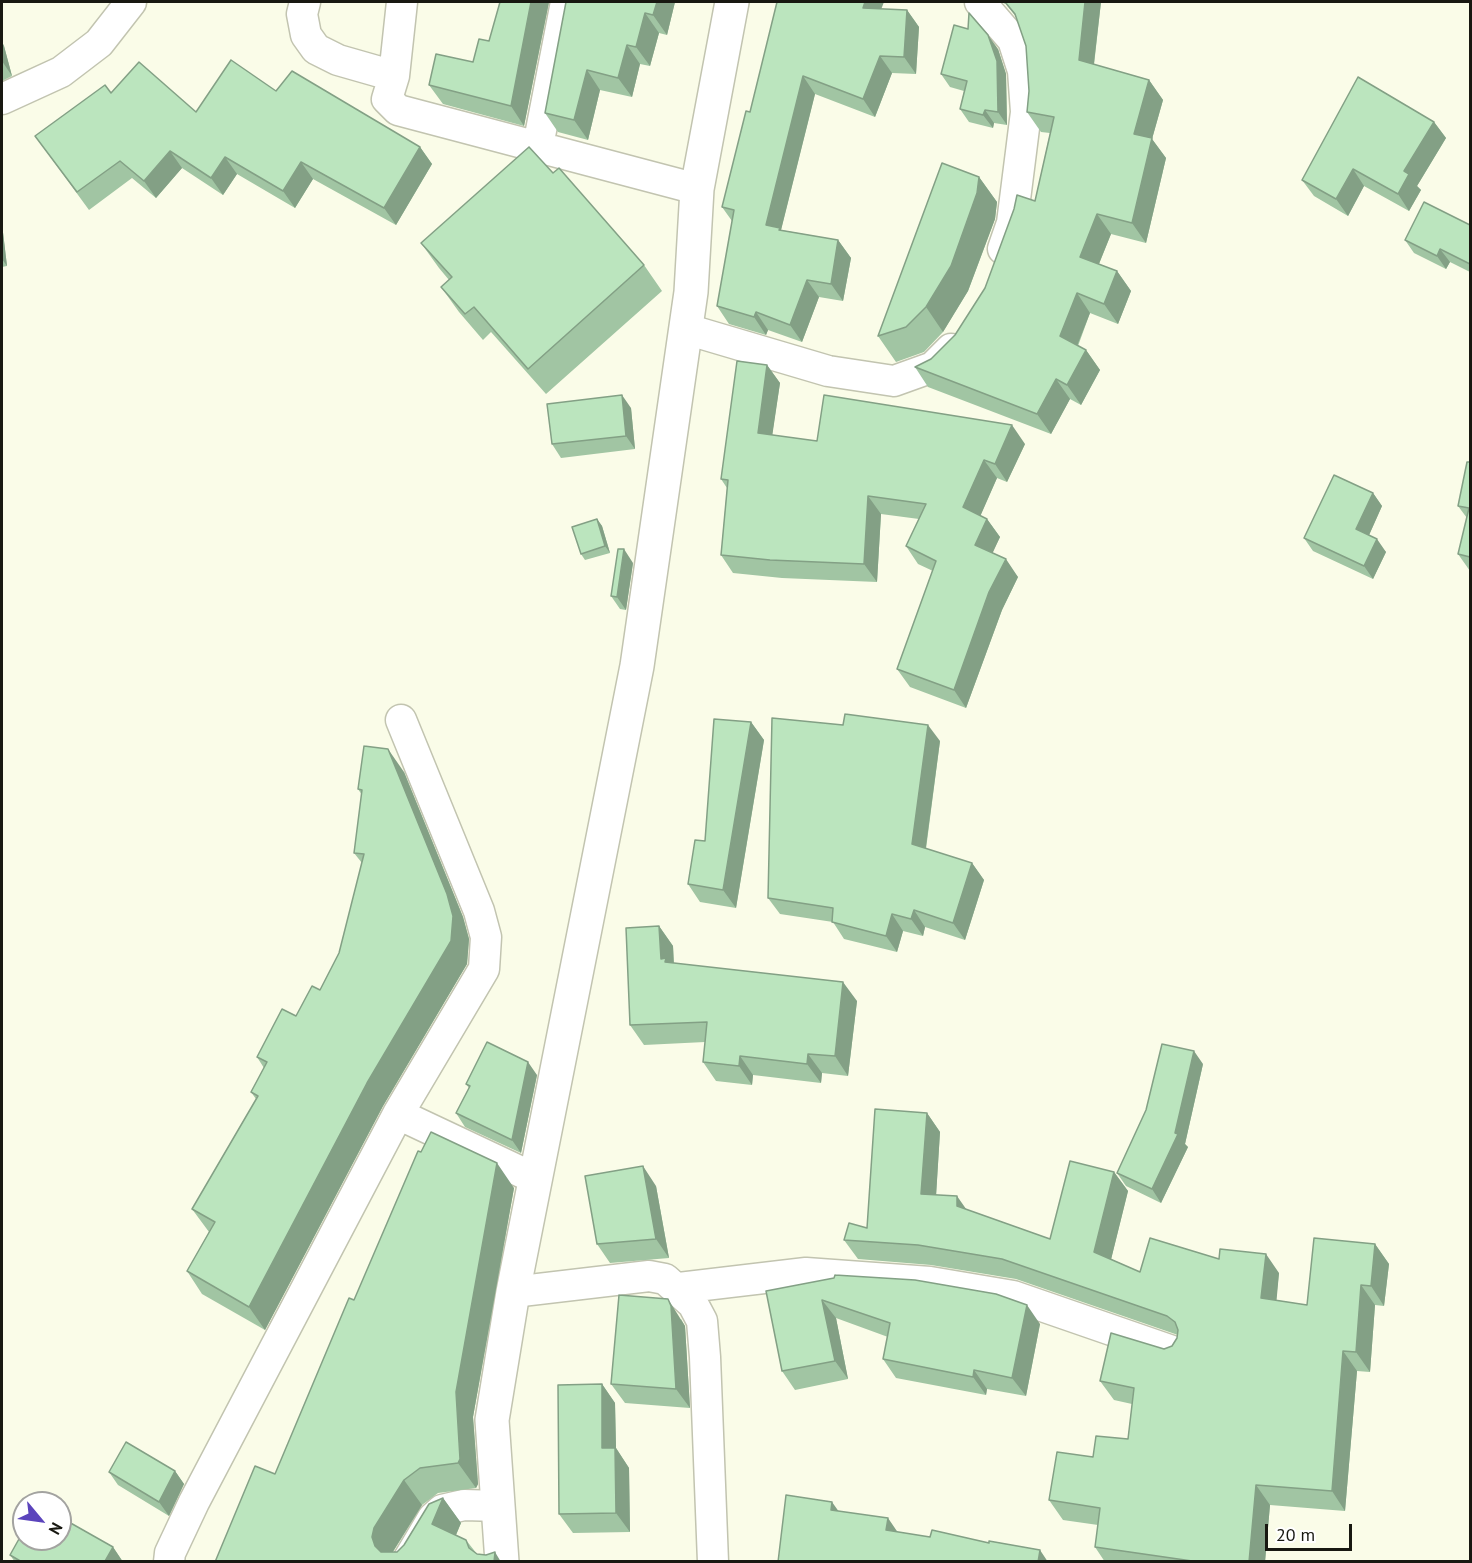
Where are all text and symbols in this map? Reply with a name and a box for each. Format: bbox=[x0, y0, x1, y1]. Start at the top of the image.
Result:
north arrow bbox=[12, 1491, 72, 1551]
scale bar bbox=[1268, 1512, 1355, 1550]
text: N bbox=[45, 1519, 67, 1538]
text: 20 m bbox=[1276, 1523, 1315, 1546]

